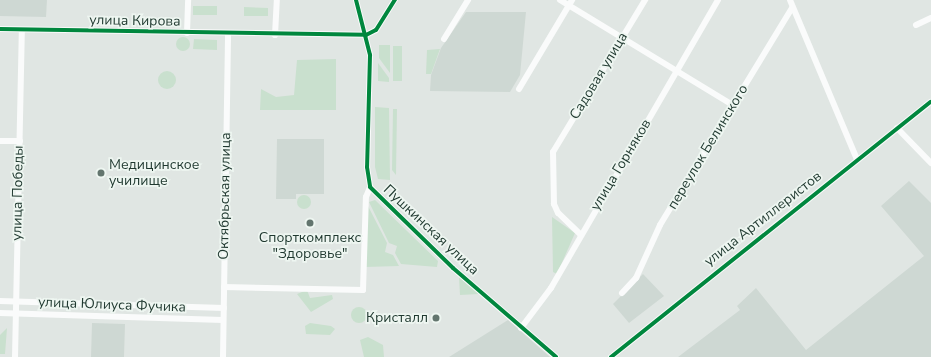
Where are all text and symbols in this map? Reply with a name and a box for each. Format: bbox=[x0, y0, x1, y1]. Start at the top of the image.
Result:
street label: улица Кирова bbox=[89, 12, 181, 30]
street label: Садовая улица bbox=[566, 29, 632, 123]
street label: переулок Белинского bbox=[664, 82, 752, 212]
street label: улица Горняков bbox=[587, 116, 655, 214]
street label: Октябрьская улица bbox=[215, 132, 235, 260]
street label: улица Победы bbox=[9, 145, 27, 241]
place label: Медицинское училище bbox=[109, 157, 199, 190]
marker: Медицинское училище bbox=[96, 168, 106, 178]
street label: улица Артиллеристов bbox=[701, 168, 825, 270]
street label: Пушкинская улица bbox=[380, 181, 482, 279]
marker: Спорткомплекс "Здоровье" bbox=[305, 218, 315, 228]
place label: Спорткомплекс "Здоровье" bbox=[259, 230, 361, 262]
street label: улица Юлиуса Фучика bbox=[38, 294, 186, 316]
place label: Кристалл bbox=[366, 310, 428, 326]
marker: Кристалл bbox=[431, 313, 441, 323]

